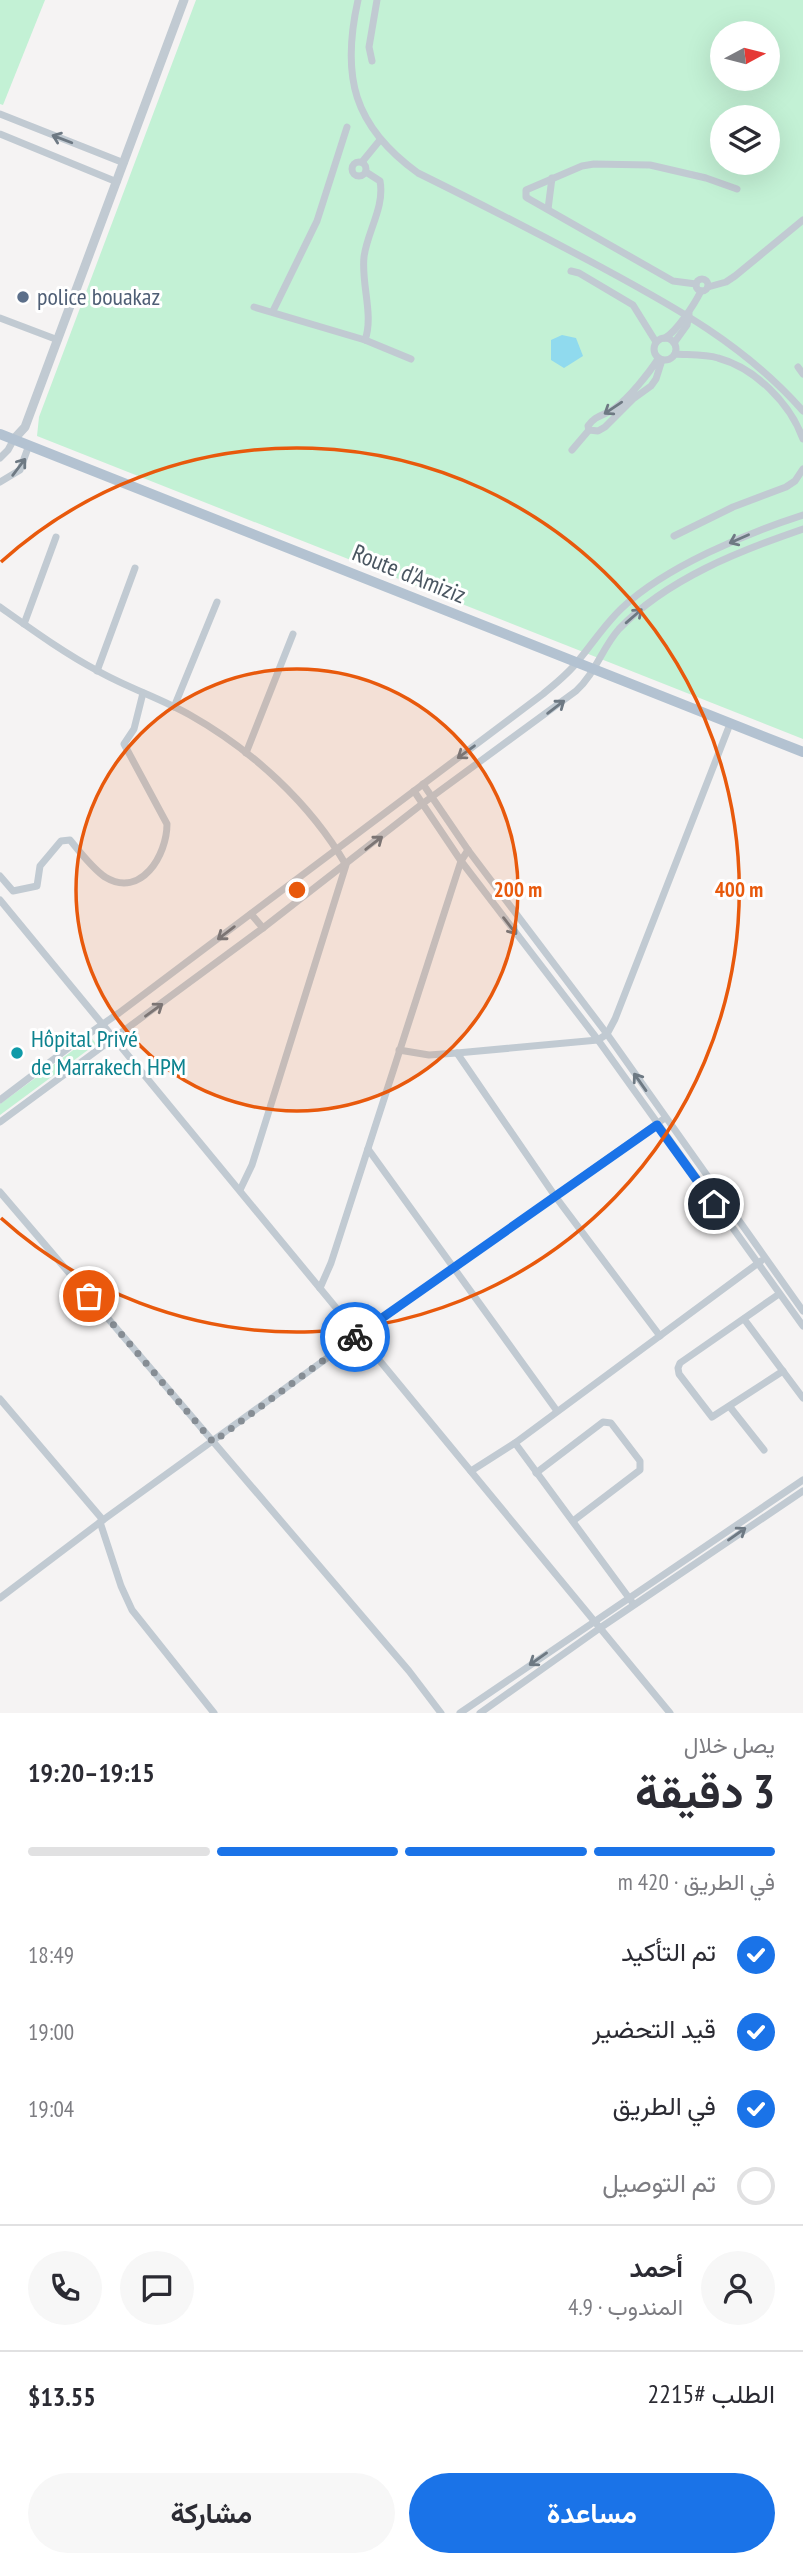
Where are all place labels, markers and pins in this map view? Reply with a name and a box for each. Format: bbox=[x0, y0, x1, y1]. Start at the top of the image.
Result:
place label: police bouakaz bbox=[37, 281, 160, 312]
marker: police bouakaz bbox=[15, 289, 31, 305]
centre of rings bbox=[285, 878, 309, 902]
place label: Hôpital Privé de Marrakech HPM bbox=[31, 1023, 186, 1082]
marker: Hôpital Privé de Marrakech HPM bbox=[9, 1045, 25, 1061]
pin bbox=[684, 1174, 744, 1234]
pin bbox=[59, 1266, 119, 1326]

